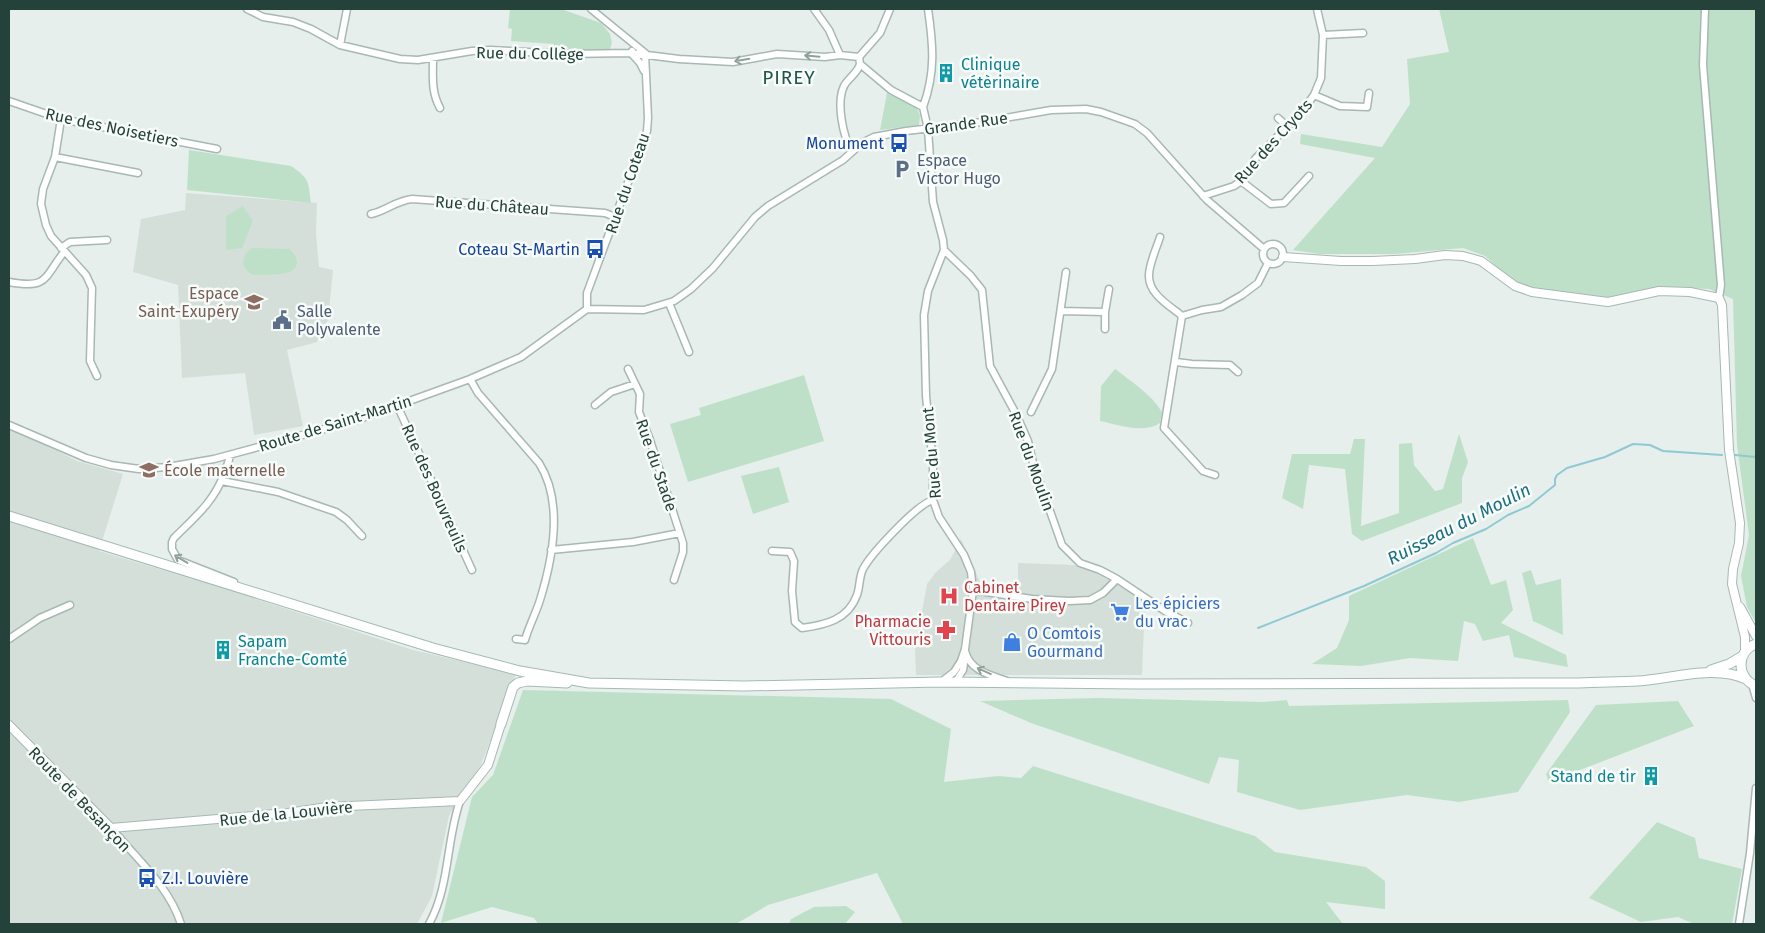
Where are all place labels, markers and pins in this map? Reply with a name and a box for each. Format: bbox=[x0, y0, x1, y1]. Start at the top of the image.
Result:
place label: Clinique vétèrinaire bbox=[961, 55, 1039, 92]
building icon: Clinique vétèrinaire bbox=[935, 62, 957, 84]
bus stop icon: Monument bbox=[888, 132, 910, 154]
place label: Monument bbox=[806, 134, 884, 153]
place label: Espace Victor Hugo bbox=[917, 151, 1001, 188]
parking icon: Espace Victor Hugo bbox=[891, 158, 913, 180]
bus stop icon: Coteau St-Martin bbox=[584, 238, 606, 260]
place label: Coteau St-Martin bbox=[458, 240, 580, 259]
place label: Espace Saint-Exupéry bbox=[138, 284, 239, 321]
school or university icon: Espace Saint-Exupéry bbox=[243, 291, 265, 313]
place label: Salle Polyvalente bbox=[297, 302, 381, 339]
public building icon: Salle Polyvalente bbox=[271, 309, 293, 331]
school or university icon: École maternelle bbox=[138, 459, 160, 481]
place label: École maternelle bbox=[164, 460, 285, 480]
place label: Cabinet Dentaire Pirey bbox=[964, 578, 1066, 615]
hospital icon: Cabinet Dentaire Pirey bbox=[938, 585, 960, 607]
place label: Les épiciers du vrac bbox=[1135, 594, 1220, 631]
supermarket icon: Les épiciers du vrac bbox=[1109, 601, 1131, 623]
place label: Pharmacie Vittouris bbox=[854, 612, 931, 649]
pharmacy icon: Pharmacie Vittouris bbox=[935, 619, 957, 641]
place label: O Comtois Gourmand bbox=[1027, 624, 1103, 661]
shop icon: O Comtois Gourmand bbox=[1001, 631, 1023, 653]
place label: Sapam Franche-Comté bbox=[238, 632, 347, 669]
building icon: Sapam Franche-Comté bbox=[212, 639, 234, 661]
building icon: Stand de tir bbox=[1640, 765, 1662, 787]
place label: Stand de tir bbox=[1551, 767, 1637, 786]
bus stop icon: Z.I. Louvière bbox=[136, 867, 158, 889]
place label: Z.I. Louvière bbox=[162, 869, 249, 888]

